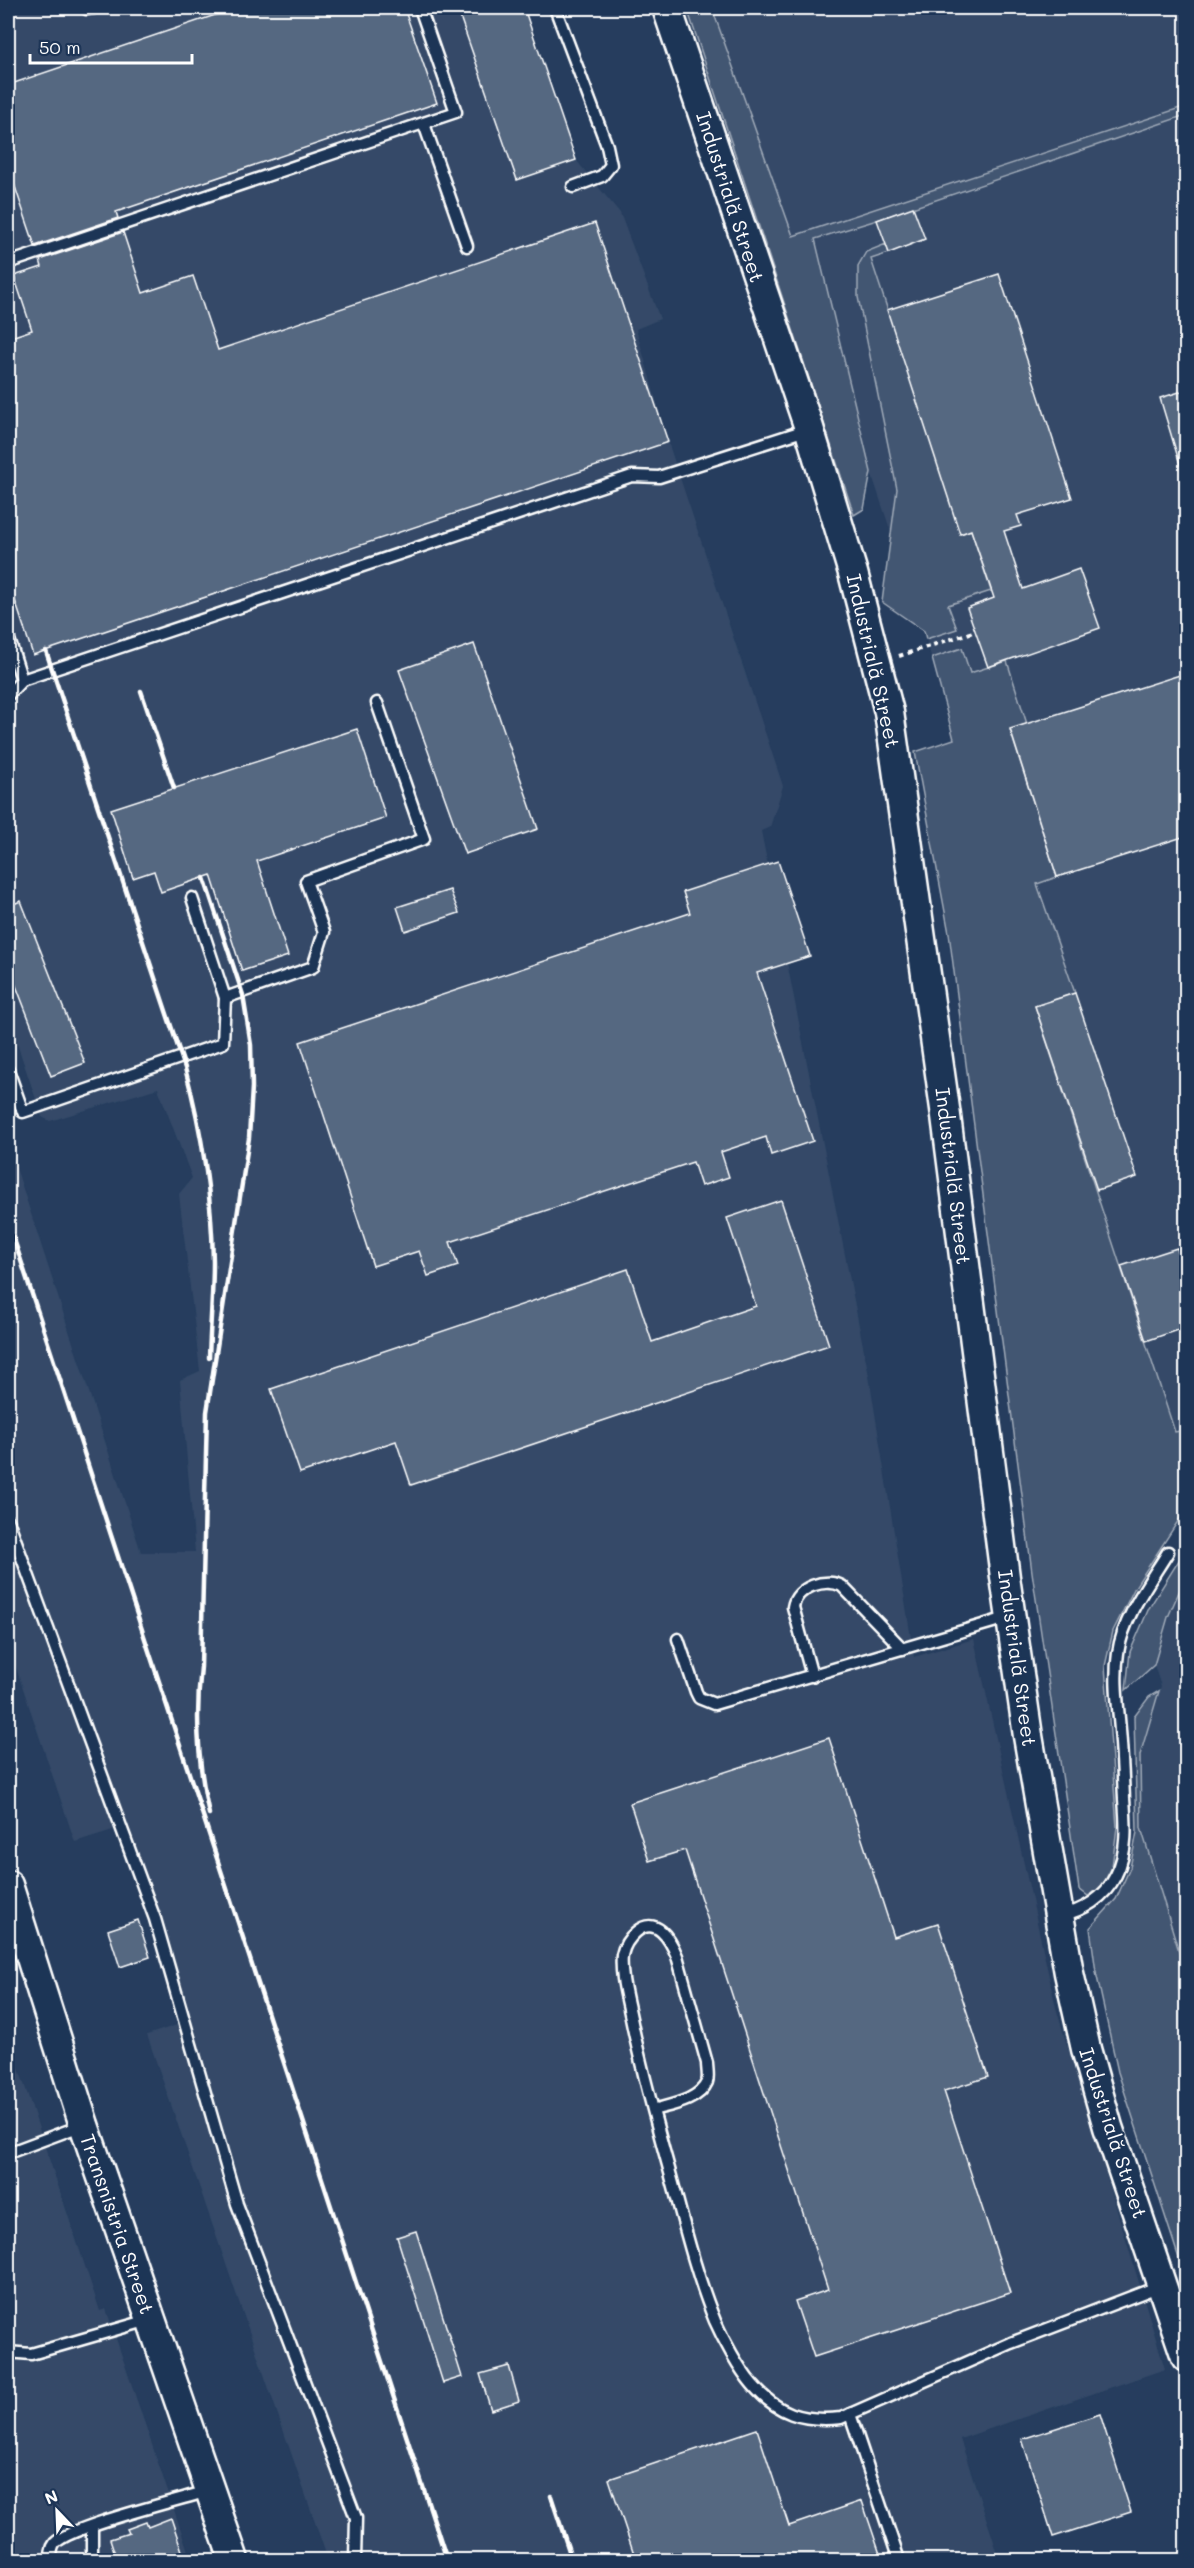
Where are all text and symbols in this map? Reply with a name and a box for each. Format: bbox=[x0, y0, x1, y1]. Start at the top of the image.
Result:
scale bar bbox=[30, 27, 192, 65]
text: 50 m bbox=[39, 35, 81, 59]
street label: Industrială Street bbox=[691, 108, 771, 285]
street label: Industrială Street bbox=[841, 571, 907, 750]
street label: Industrială Street bbox=[930, 1086, 978, 1266]
street label: Industrială Street bbox=[993, 1568, 1043, 1748]
street label: Industrială Street bbox=[1074, 2044, 1154, 2221]
street label: Transnistria Street bbox=[75, 2130, 161, 2317]
north arrow bbox=[27, 2481, 87, 2541]
text: N bbox=[41, 2485, 61, 2509]

